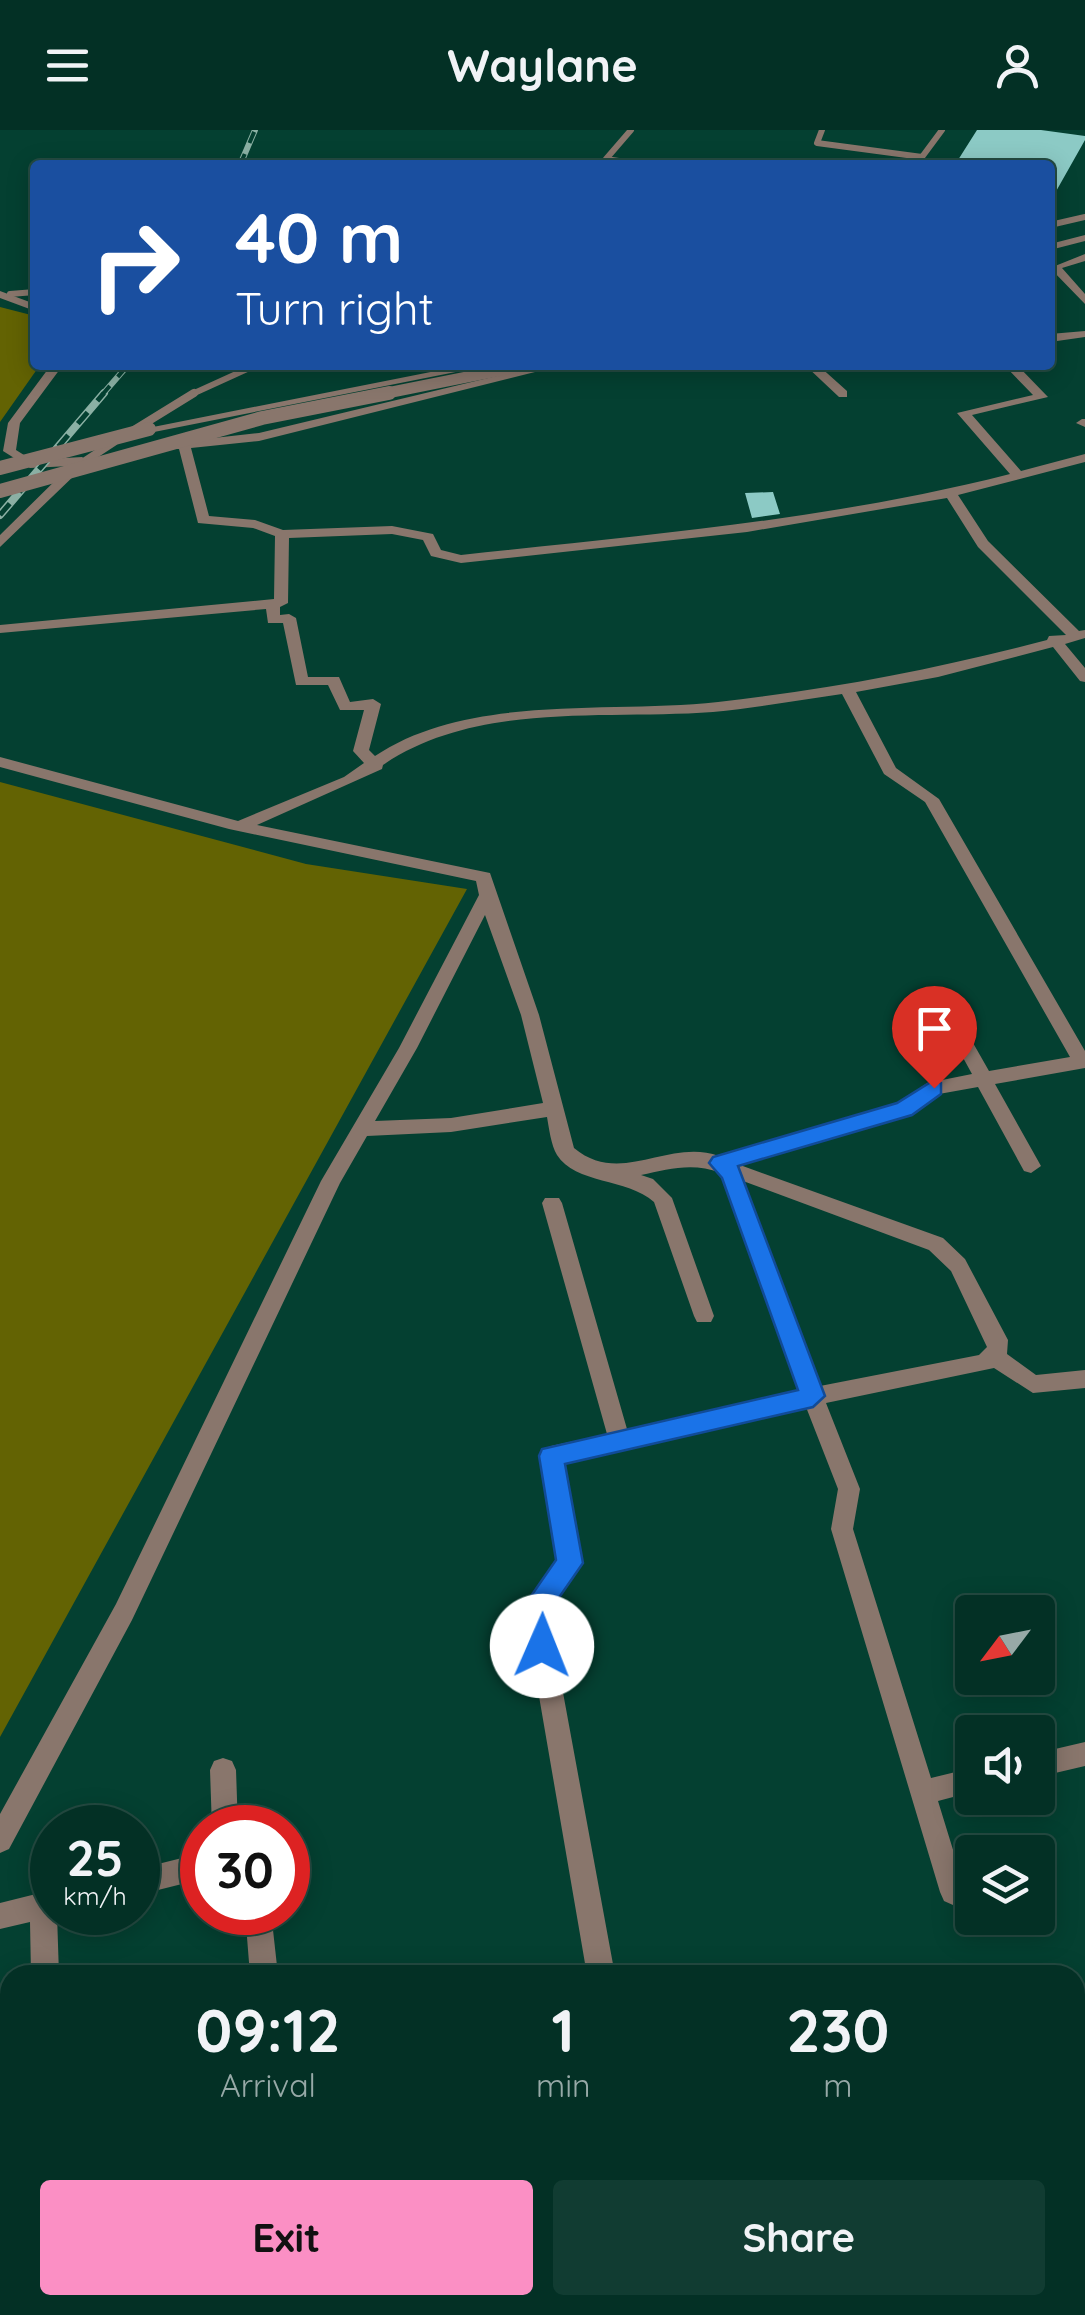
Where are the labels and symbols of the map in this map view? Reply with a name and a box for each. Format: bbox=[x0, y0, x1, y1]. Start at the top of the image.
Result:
pin bbox=[892, 986, 977, 1089]
position arrow bbox=[490, 1594, 594, 1698]
north arrow bbox=[955, 1595, 1055, 1695]
speed limit sign: 30 bbox=[180, 1805, 310, 1935]

